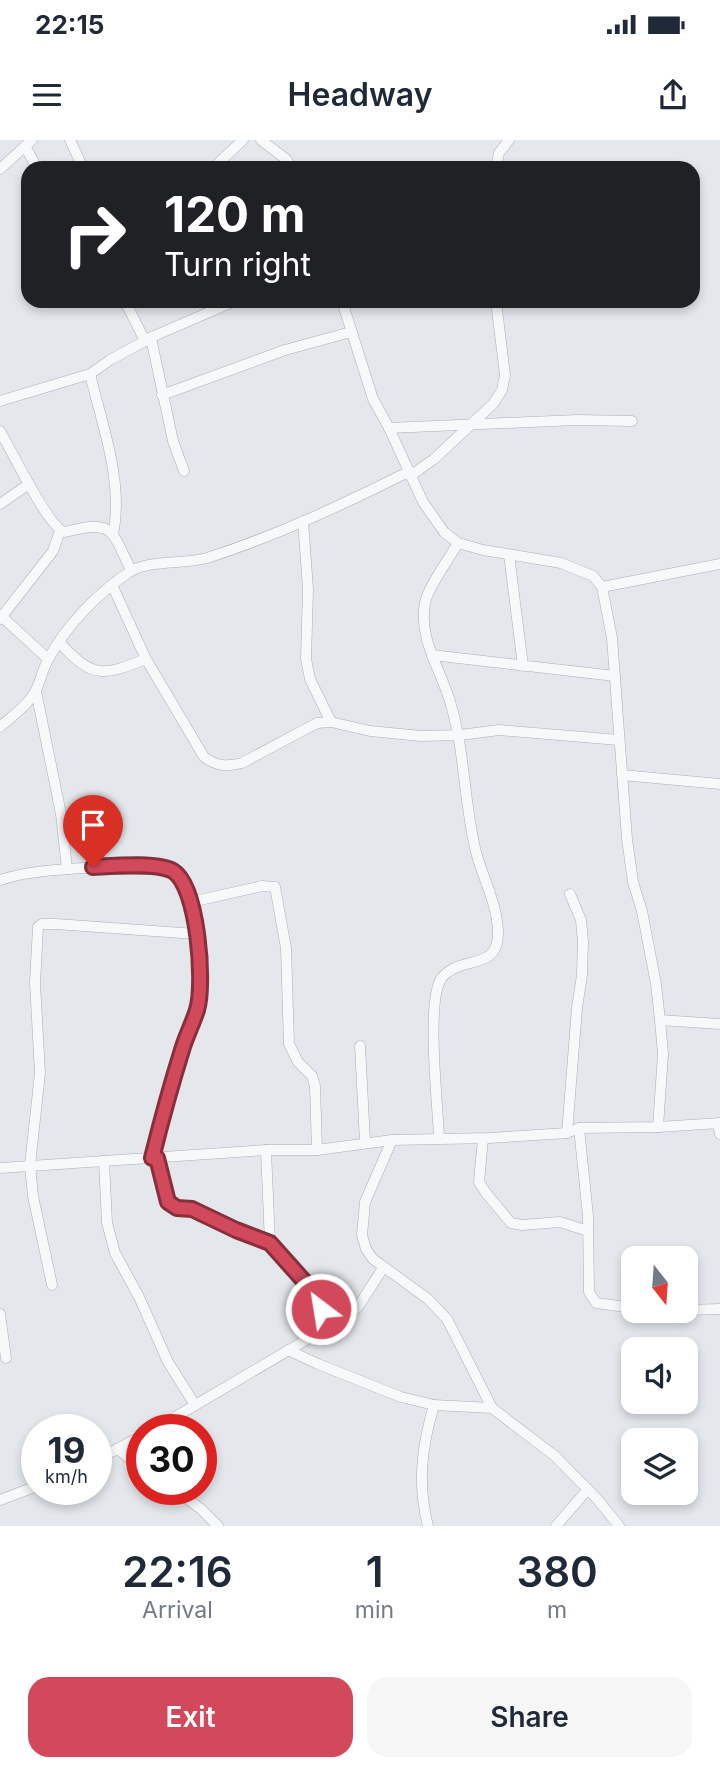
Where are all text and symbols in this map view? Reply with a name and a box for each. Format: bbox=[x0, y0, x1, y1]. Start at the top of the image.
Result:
text: 22:15 bbox=[35, 9, 104, 40]
text: Headway bbox=[288, 75, 432, 114]
icon: menu bbox=[28, 76, 66, 114]
icon: share bbox=[654, 76, 692, 114]
text: 120 m bbox=[164, 185, 305, 244]
icon: right bbox=[49, 189, 140, 280]
text: Turn right bbox=[164, 245, 311, 284]
pin bbox=[63, 795, 123, 867]
icon: arrive bbox=[74, 806, 112, 844]
north arrow bbox=[621, 1246, 698, 1323]
map controls bbox=[621, 1246, 698, 1505]
position arrow bbox=[284, 1272, 358, 1346]
button: sound bbox=[621, 1337, 698, 1414]
speed limit sign: 30 bbox=[126, 1414, 217, 1505]
button: layers bbox=[621, 1428, 698, 1505]
text: 19 bbox=[48, 1429, 85, 1471]
text: km/h bbox=[45, 1466, 88, 1487]
text: 22:16 bbox=[122, 1546, 233, 1597]
text: 1 bbox=[366, 1546, 383, 1597]
text: 380 bbox=[516, 1546, 598, 1597]
text: Arrival bbox=[142, 1596, 213, 1624]
text: min bbox=[355, 1596, 394, 1624]
text: m bbox=[547, 1596, 567, 1624]
button: Exit bbox=[28, 1677, 353, 1757]
button: Share bbox=[367, 1677, 692, 1757]

